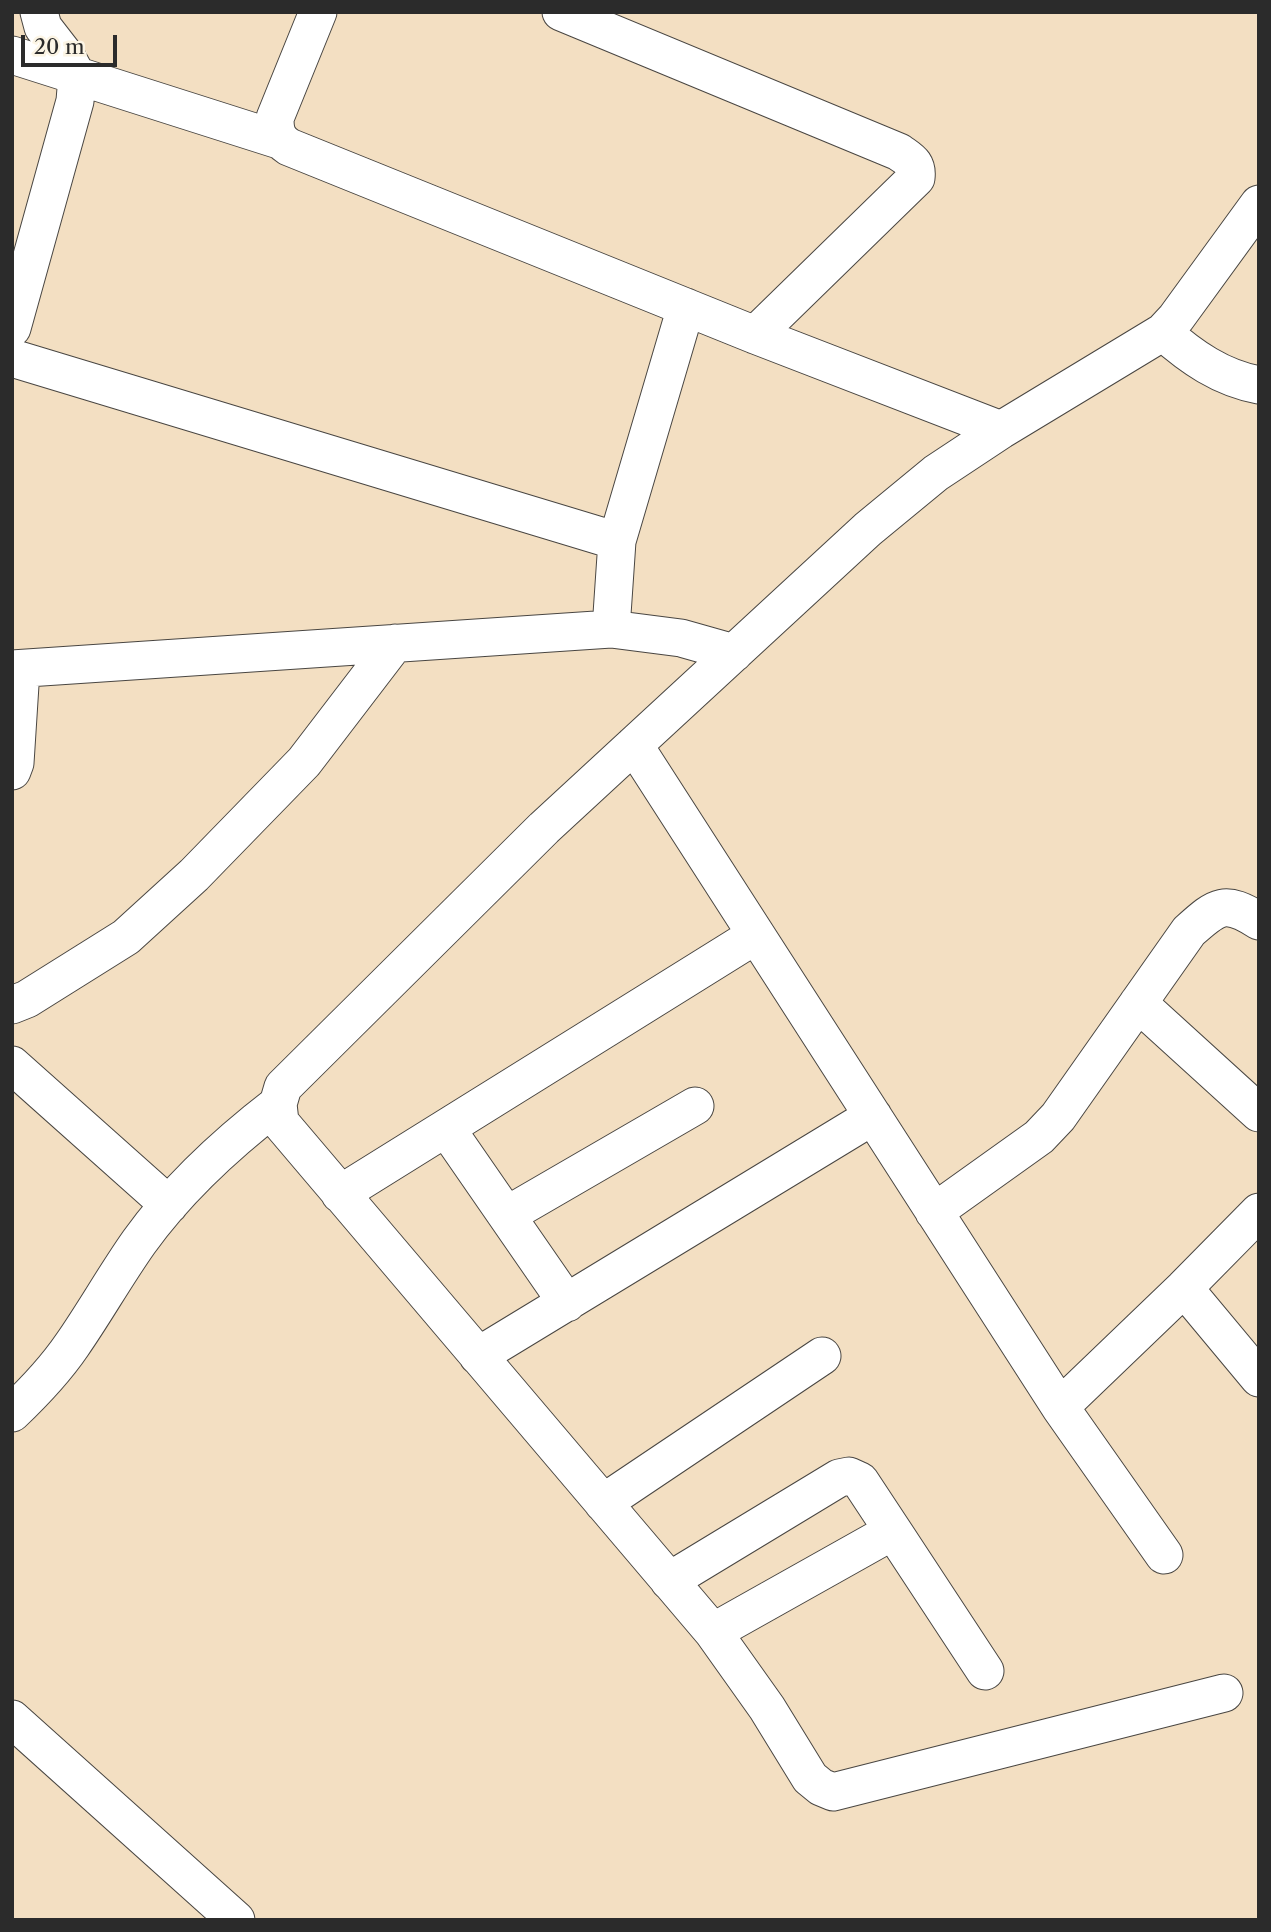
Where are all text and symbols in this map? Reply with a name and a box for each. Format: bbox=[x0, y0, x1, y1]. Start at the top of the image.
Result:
scale bar bbox=[24, 21, 121, 65]
text: 20 m bbox=[34, 34, 85, 59]

